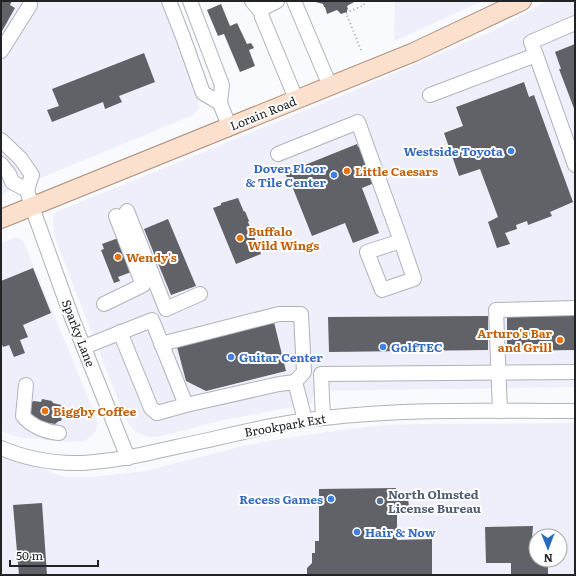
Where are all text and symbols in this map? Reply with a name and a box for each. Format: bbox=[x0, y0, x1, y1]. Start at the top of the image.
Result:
street label: Lorain Road bbox=[227, 91, 300, 134]
place label: Westside Toyota bbox=[404, 142, 503, 160]
marker: Westside Toyota bbox=[506, 146, 516, 156]
place label: Dover Floor & Tile Center bbox=[245, 159, 326, 191]
place label: Little Caesars bbox=[355, 162, 438, 180]
marker: Little Caesars bbox=[342, 166, 352, 176]
marker: Dover Floor & Tile Center bbox=[329, 170, 339, 180]
place label: Buffalo Wild Wings bbox=[248, 222, 319, 254]
marker: Buffalo Wild Wings bbox=[235, 233, 245, 243]
place label: Wendy's bbox=[126, 248, 177, 266]
marker: Wendy's bbox=[113, 252, 123, 262]
street label: Sparky Lane bbox=[58, 297, 100, 369]
place label: Arturo's Bar and Grill bbox=[477, 324, 553, 356]
marker: Arturo's Bar and Grill bbox=[555, 335, 565, 345]
place label: GolfTEC bbox=[391, 338, 443, 356]
marker: GolfTEC bbox=[378, 342, 388, 352]
place label: Guitar Center bbox=[239, 348, 323, 366]
marker: Guitar Center bbox=[226, 352, 236, 362]
place label: Biggby Coffee bbox=[53, 402, 137, 420]
marker: Biggby Coffee bbox=[40, 406, 50, 416]
street label: Brookpark Ext bbox=[243, 409, 327, 441]
place label: North Olmsted License Bureau bbox=[388, 485, 481, 517]
place label: Recess Games bbox=[239, 490, 323, 508]
marker: Recess Games bbox=[326, 494, 336, 504]
marker: North Olmsted License Bureau bbox=[375, 496, 385, 506]
place label: Hair & Now bbox=[365, 523, 436, 541]
marker: Hair & Now bbox=[352, 527, 362, 537]
north arrow bbox=[528, 528, 568, 568]
scale bar bbox=[10, 542, 98, 568]
text: 50 m bbox=[16, 546, 43, 564]
text: N bbox=[543, 551, 553, 567]

